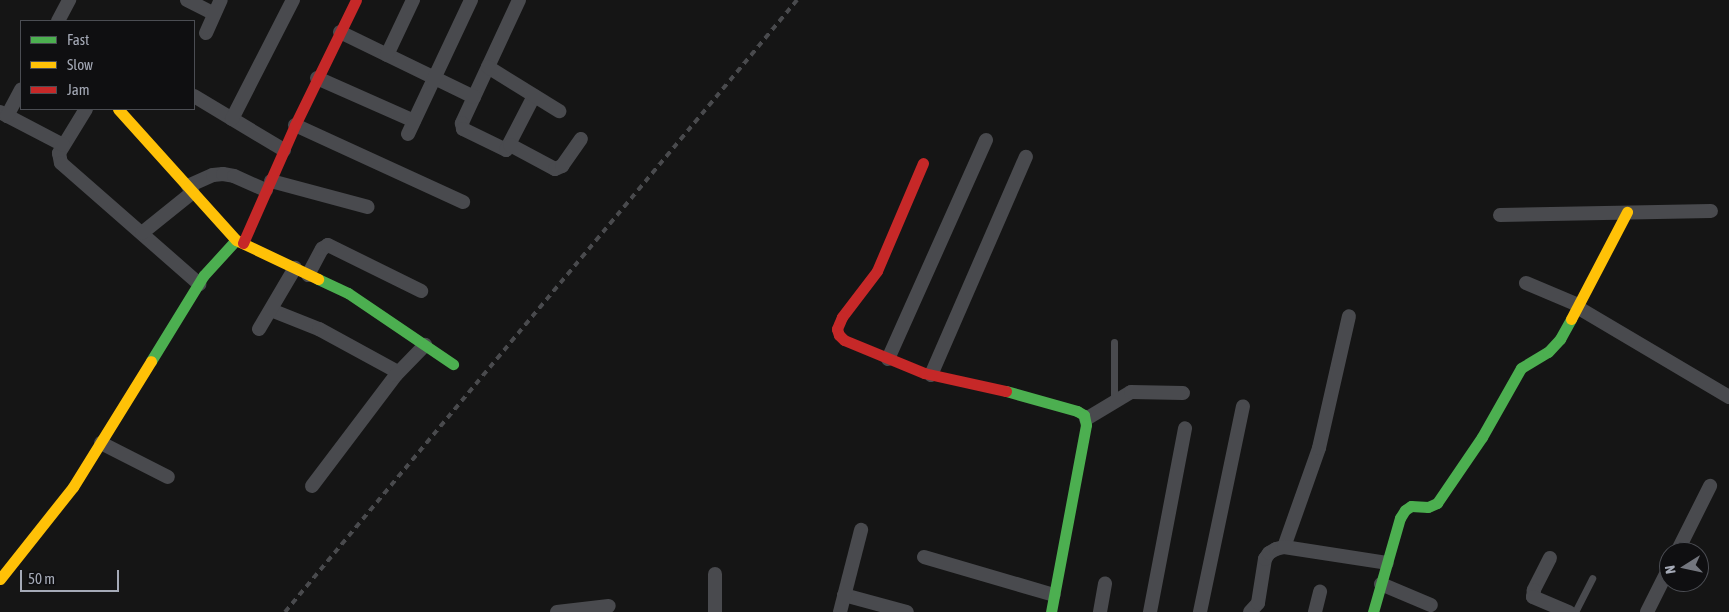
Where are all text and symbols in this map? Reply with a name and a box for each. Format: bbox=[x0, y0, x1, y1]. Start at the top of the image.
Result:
legend bbox=[20, 20, 195, 110]
text: Fast bbox=[67, 31, 89, 48]
text: Slow bbox=[67, 56, 93, 73]
text: Jam bbox=[67, 81, 90, 98]
north arrow bbox=[1659, 542, 1709, 592]
scale bar bbox=[22, 560, 121, 592]
text: N bbox=[1662, 564, 1679, 575]
text: 50 m bbox=[28, 570, 55, 587]

